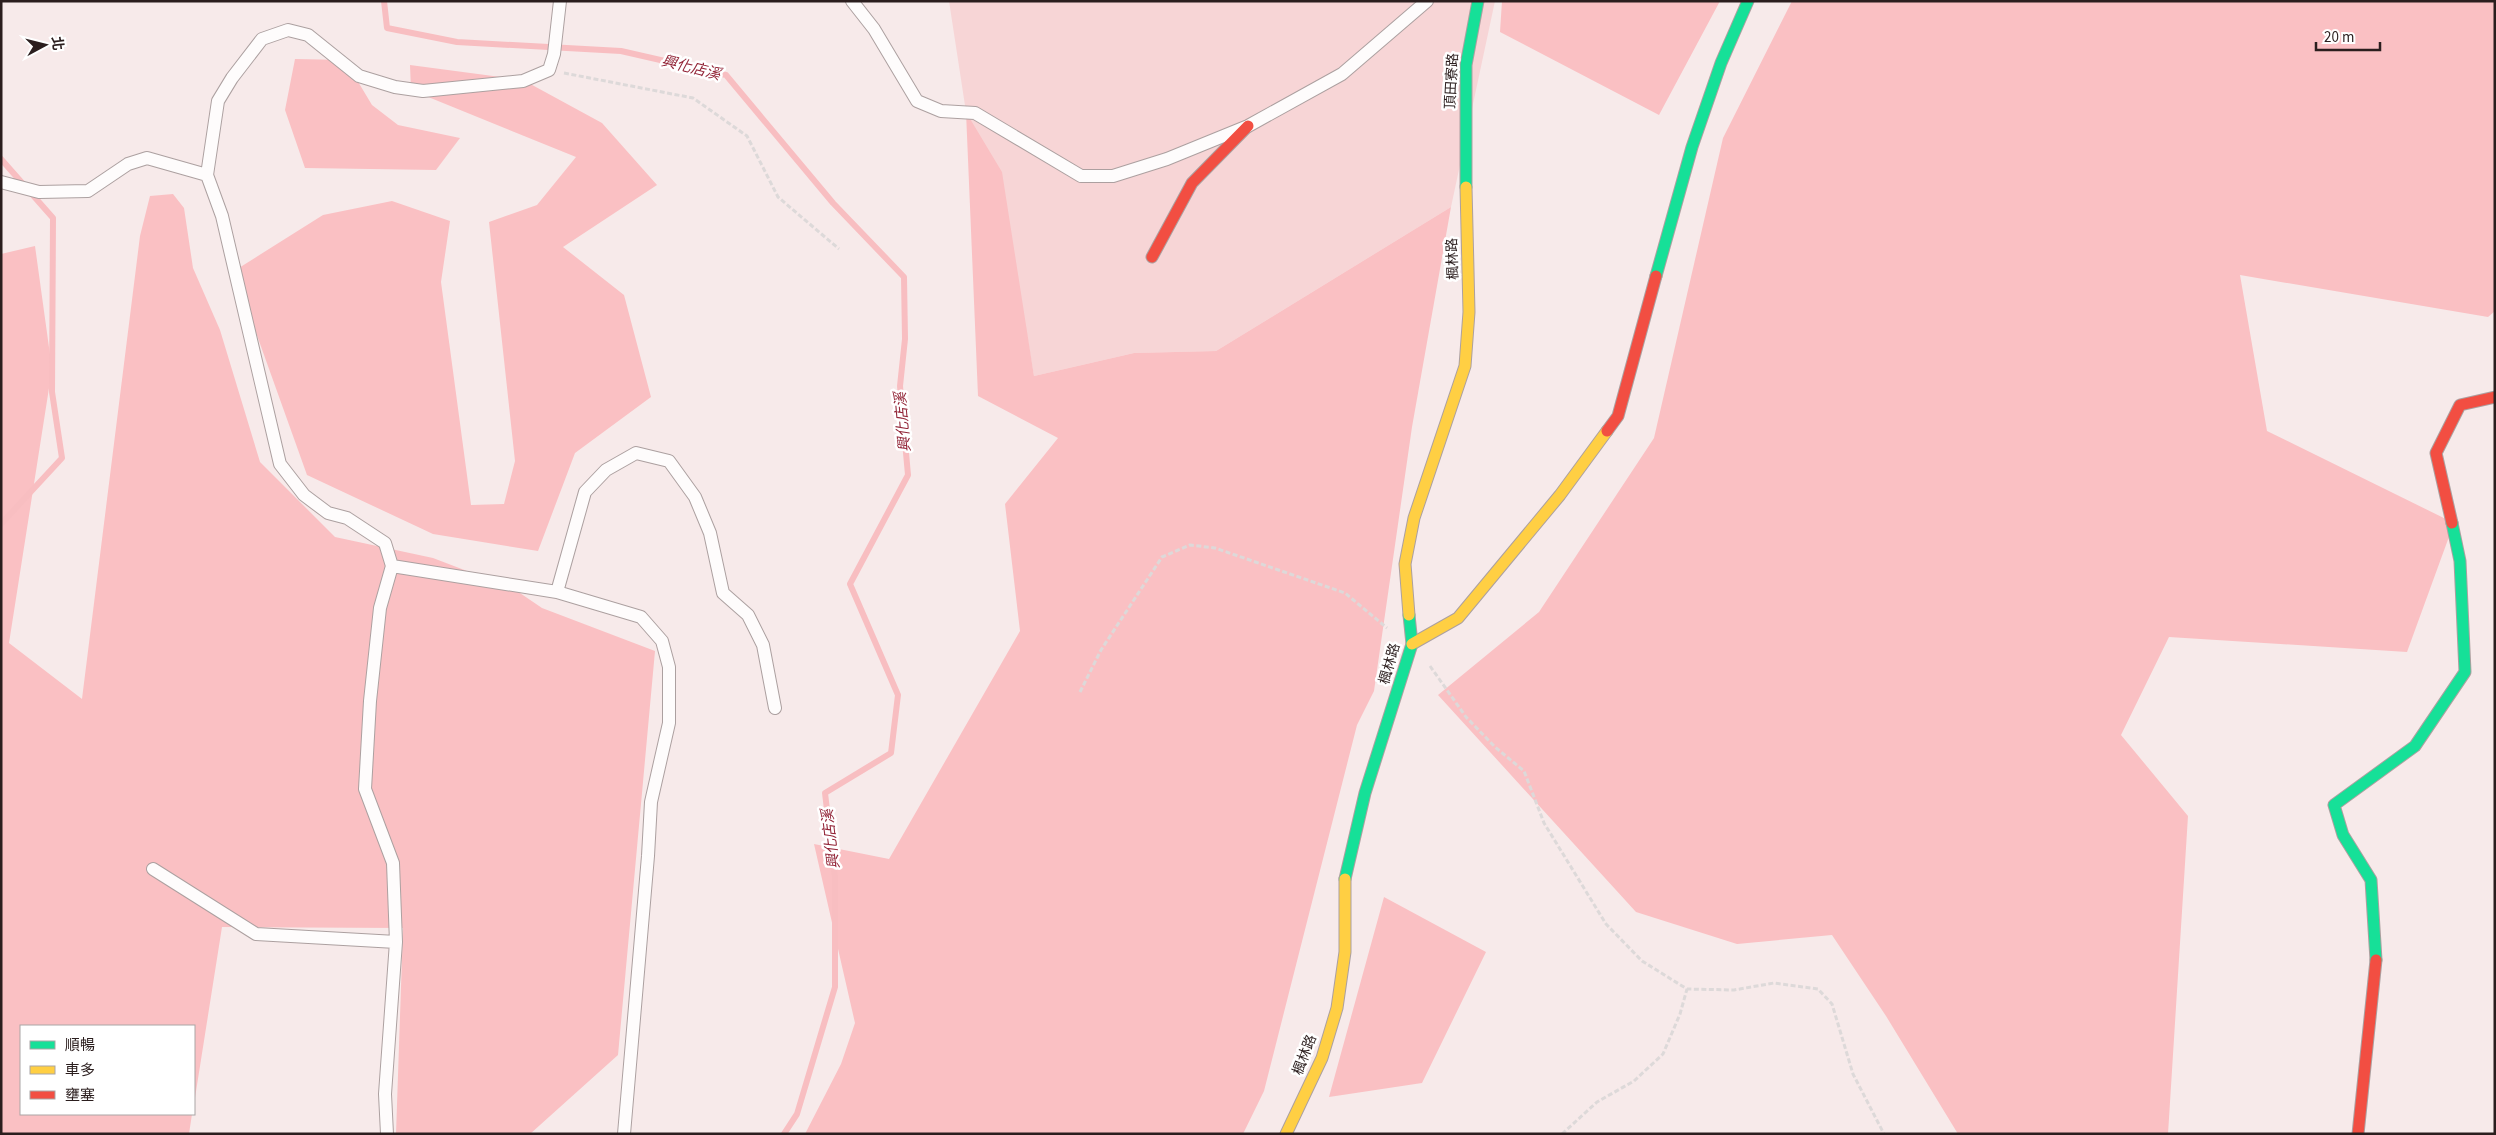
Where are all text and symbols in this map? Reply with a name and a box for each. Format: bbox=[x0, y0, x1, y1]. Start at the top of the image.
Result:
north arrow bbox=[20, 20, 70, 70]
scale bar bbox=[2316, 20, 2380, 52]
text: 20 m bbox=[2324, 27, 2354, 48]
text: 北 bbox=[46, 35, 68, 52]
water label: 興化店溪 bbox=[659, 51, 725, 86]
street label: 頂田寮路 bbox=[1441, 53, 1463, 109]
street label: 楓林路 bbox=[1442, 238, 1464, 280]
water label: 興化店溪 bbox=[890, 389, 916, 453]
street label: 楓林路 bbox=[1375, 641, 1405, 687]
water label: 興化店溪 bbox=[817, 806, 845, 870]
legend bbox=[20, 1025, 195, 1115]
street label: 楓林路 bbox=[1288, 1032, 1322, 1078]
text: 順暢 bbox=[65, 1035, 95, 1056]
text: 車多 bbox=[65, 1060, 95, 1081]
text: 壅塞 bbox=[65, 1085, 95, 1106]

